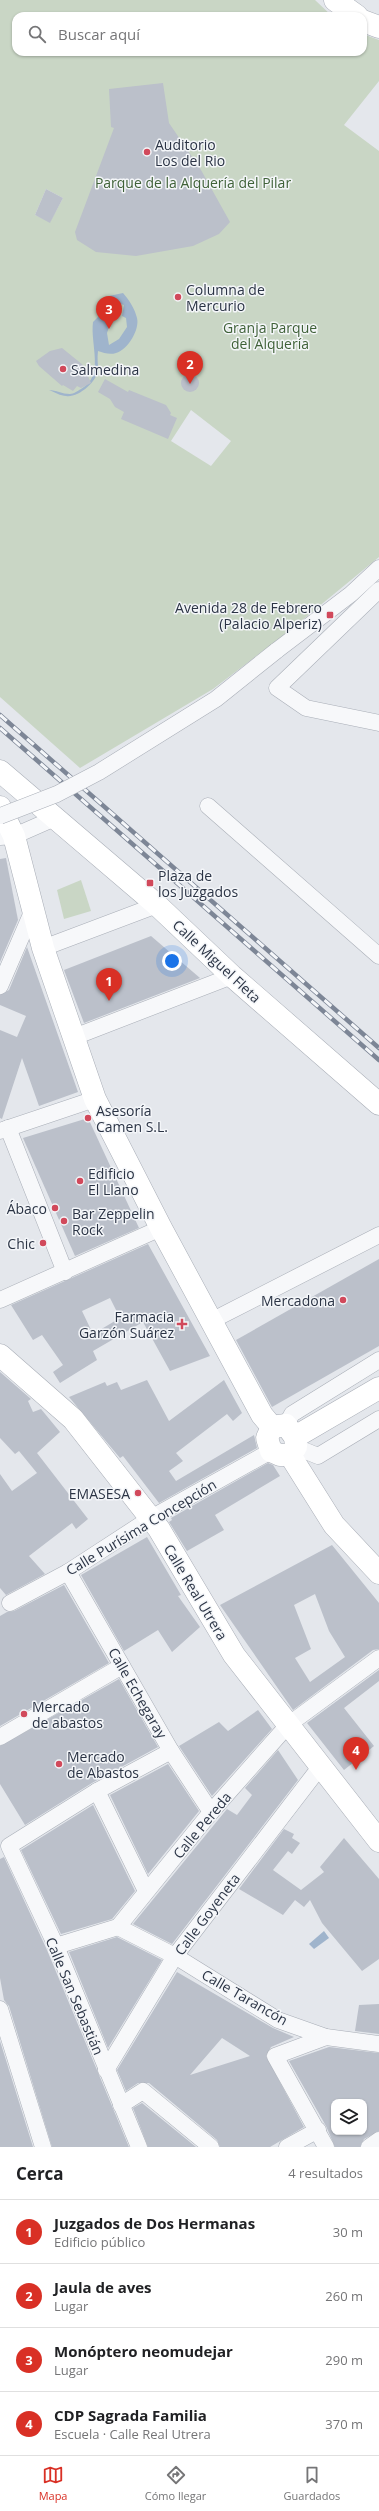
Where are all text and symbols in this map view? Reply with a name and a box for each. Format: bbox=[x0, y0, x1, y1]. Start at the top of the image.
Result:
search box bbox=[12, 12, 367, 56]
icon: search bbox=[26, 23, 48, 45]
text: Buscar aquí bbox=[58, 24, 140, 44]
place label: Auditorio Los del Rio bbox=[155, 135, 225, 170]
marker: Auditorio Los del Rio bbox=[142, 147, 152, 157]
park label: Parque de la Alquería del Pilar bbox=[95, 173, 291, 192]
place label: Columna de Mercurio bbox=[186, 280, 265, 315]
marker: Columna de Mercurio bbox=[173, 292, 183, 302]
pin: 3 bbox=[96, 296, 122, 329]
park label: Granja Parque del Alquería bbox=[223, 318, 317, 353]
pin: 2 bbox=[177, 351, 203, 384]
place label: Salmedina bbox=[71, 360, 139, 379]
marker: Salmedina bbox=[58, 364, 68, 374]
place label: Avenida 28 de Febrero (Palacio Alperiz) bbox=[175, 598, 322, 633]
marker: Avenida 28 de Febrero (Palacio Alperiz) bbox=[325, 610, 335, 620]
place label: Plaza de los Juzgados bbox=[158, 866, 239, 901]
marker: Plaza de los Juzgados bbox=[145, 878, 155, 888]
street label: Calle Miguel Fleta bbox=[169, 915, 265, 1007]
your location bbox=[162, 951, 182, 971]
pin: 1 bbox=[96, 968, 122, 1001]
place label: Asesoría Camen S.L. bbox=[96, 1101, 168, 1136]
marker: Asesoría Camen S.L. bbox=[83, 1113, 93, 1123]
place label: Edificio El Llano bbox=[88, 1164, 139, 1199]
marker: Edificio El Llano bbox=[75, 1176, 85, 1186]
place label: Ábaco bbox=[7, 1199, 47, 1218]
marker: Ábaco bbox=[50, 1203, 60, 1213]
place label: Bar Zeppelin Rock bbox=[72, 1204, 155, 1239]
marker: Bar Zeppelin Rock bbox=[59, 1216, 69, 1226]
place label: Chic bbox=[7, 1234, 35, 1253]
marker: Chic bbox=[38, 1238, 48, 1248]
place label: Mercadona bbox=[261, 1291, 335, 1310]
marker: Mercadona bbox=[338, 1295, 348, 1305]
place label: Farmacia Garzón Suárez bbox=[79, 1307, 174, 1342]
marker: Farmacia Garzón Suárez bbox=[177, 1319, 187, 1329]
street label: Calle Purísima Concepción bbox=[62, 1475, 220, 1579]
place label: EMASESA bbox=[69, 1484, 130, 1503]
marker: EMASESA bbox=[133, 1488, 143, 1498]
street label: Calle Real Utrera bbox=[160, 1540, 232, 1644]
street label: Calle Echegaray bbox=[104, 1644, 172, 1743]
place label: Mercado de abastos bbox=[32, 1697, 103, 1732]
marker: Mercado de abastos bbox=[19, 1709, 29, 1719]
pin: 4 bbox=[343, 1737, 369, 1770]
place label: Mercado de Abastos bbox=[67, 1747, 139, 1782]
marker: Mercado de Abastos bbox=[54, 1759, 64, 1769]
street label: Calle Pereda bbox=[169, 1788, 235, 1862]
street label: Calle Goyeneta bbox=[170, 1869, 244, 1959]
street label: Calle San Sebastián bbox=[42, 1934, 108, 2058]
street label: Calle Tarancón bbox=[198, 1965, 292, 2029]
map controls bbox=[331, 2099, 367, 2135]
button: layers bbox=[331, 2099, 367, 2135]
text: Cerca bbox=[16, 2162, 64, 2185]
text: 4 resultados bbox=[288, 2164, 363, 2182]
text: Juzgados de Dos Hermanas bbox=[54, 2213, 255, 2233]
text: 1 bbox=[25, 2223, 33, 2241]
text: 30 m bbox=[333, 2223, 363, 2241]
text: Edificio público bbox=[54, 2233, 145, 2251]
text: Jaula de aves bbox=[54, 2277, 152, 2297]
text: 2 bbox=[25, 2287, 33, 2305]
text: 260 m bbox=[325, 2287, 363, 2305]
text: Lugar bbox=[54, 2297, 88, 2315]
text: Monóptero neomudejar bbox=[54, 2341, 233, 2361]
text: 3 bbox=[25, 2351, 33, 2369]
text: 290 m bbox=[325, 2351, 363, 2369]
text: Lugar bbox=[54, 2361, 88, 2379]
text: CDP Sagrada Familia bbox=[54, 2405, 207, 2425]
text: 4 bbox=[25, 2415, 33, 2433]
text: 370 m bbox=[325, 2415, 363, 2433]
text: Escuela · Calle Real Utrera bbox=[54, 2425, 211, 2443]
tab: Mapa bbox=[39, 2464, 67, 2503]
tab: Cómo llegar bbox=[145, 2464, 206, 2503]
tab: Guardados bbox=[284, 2464, 340, 2503]

